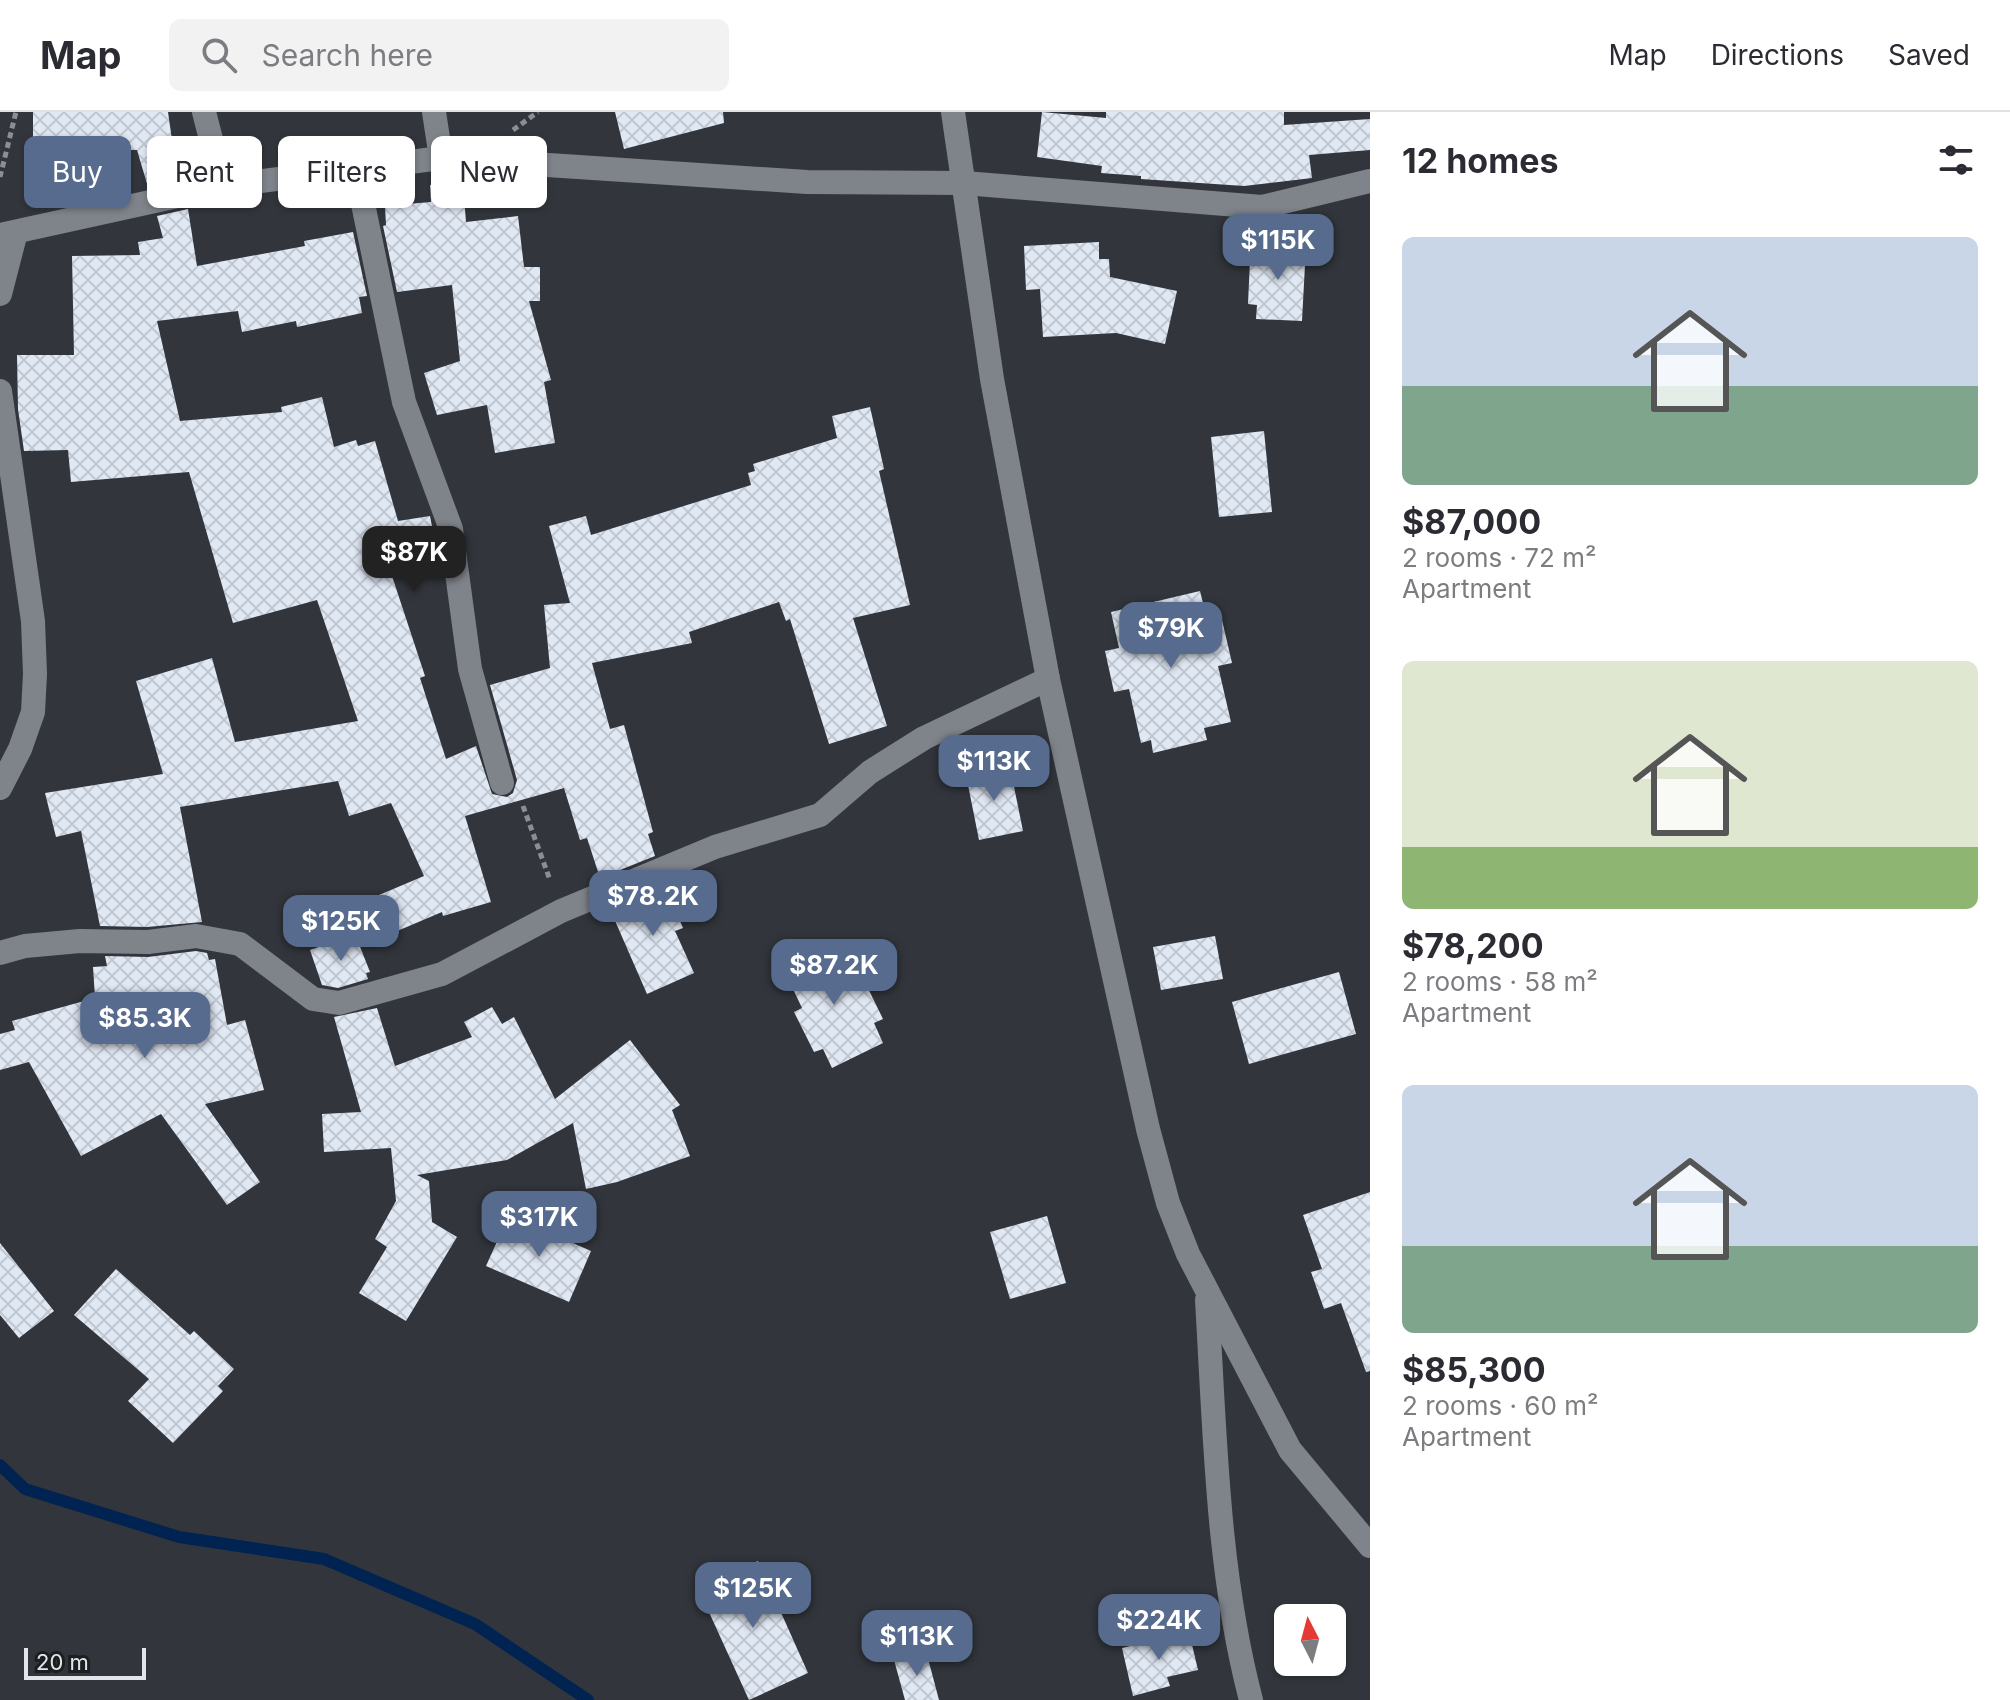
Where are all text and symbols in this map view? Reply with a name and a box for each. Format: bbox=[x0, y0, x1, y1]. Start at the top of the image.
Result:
search box bbox=[169, 19, 729, 91]
text: Map bbox=[40, 32, 121, 78]
icon: search bbox=[197, 33, 241, 77]
text: Search here bbox=[261, 37, 433, 73]
text: Map bbox=[1608, 38, 1667, 72]
text: Directions bbox=[1711, 38, 1844, 72]
text: Saved bbox=[1888, 38, 1970, 72]
chip: Buy bbox=[24, 136, 131, 208]
chip: Rent bbox=[147, 136, 262, 208]
chip: Filters bbox=[278, 136, 415, 208]
chip: New bbox=[431, 136, 547, 208]
icon: filters bbox=[1934, 138, 1978, 182]
text: 12 homes bbox=[1402, 140, 1558, 181]
pin: $115K bbox=[1222, 214, 1334, 282]
text: $115K bbox=[1241, 224, 1315, 255]
icon: home bbox=[1618, 289, 1762, 433]
text: $87,000 bbox=[1402, 501, 1541, 542]
pin: $87K bbox=[367, 526, 461, 594]
text: $87K bbox=[380, 536, 448, 567]
text: 2 rooms · 72 m² bbox=[1402, 542, 1596, 573]
text: Apartment bbox=[1402, 573, 1531, 604]
pin: $79K bbox=[1124, 602, 1218, 670]
text: $79K bbox=[1137, 612, 1205, 643]
icon: home bbox=[1618, 713, 1762, 857]
pin: $113K bbox=[938, 735, 1050, 803]
text: $113K bbox=[957, 745, 1031, 776]
pin: $78.2K bbox=[588, 870, 718, 938]
text: $78.2K bbox=[607, 880, 699, 911]
pin: $125K bbox=[285, 895, 397, 963]
text: $125K bbox=[301, 905, 381, 936]
text: $78,200 bbox=[1402, 925, 1544, 966]
pin: $87.2K bbox=[769, 939, 899, 1007]
text: $87.2K bbox=[789, 949, 879, 980]
text: 2 rooms · 58 m² bbox=[1402, 966, 1598, 997]
pin: $85.3K bbox=[80, 992, 210, 1060]
text: Apartment bbox=[1402, 997, 1531, 1028]
text: $85.3K bbox=[98, 1002, 192, 1033]
icon: home bbox=[1618, 1137, 1762, 1281]
pin: $317K bbox=[483, 1191, 595, 1259]
text: $317K bbox=[500, 1201, 578, 1232]
text: $85,300 bbox=[1402, 1349, 1546, 1390]
text: 2 rooms · 60 m² bbox=[1402, 1390, 1598, 1421]
text: Apartment bbox=[1402, 1421, 1531, 1452]
pin: $125K bbox=[697, 1562, 809, 1630]
text: $125K bbox=[713, 1572, 793, 1603]
pin: $224K bbox=[1103, 1594, 1215, 1662]
text: $224K bbox=[1116, 1604, 1202, 1635]
north arrow bbox=[1274, 1604, 1346, 1676]
map controls bbox=[1274, 1604, 1346, 1676]
pin: $113K bbox=[861, 1610, 973, 1678]
text: $113K bbox=[880, 1620, 954, 1651]
scale bar bbox=[24, 1644, 146, 1680]
text: 20 m bbox=[36, 1649, 89, 1675]

